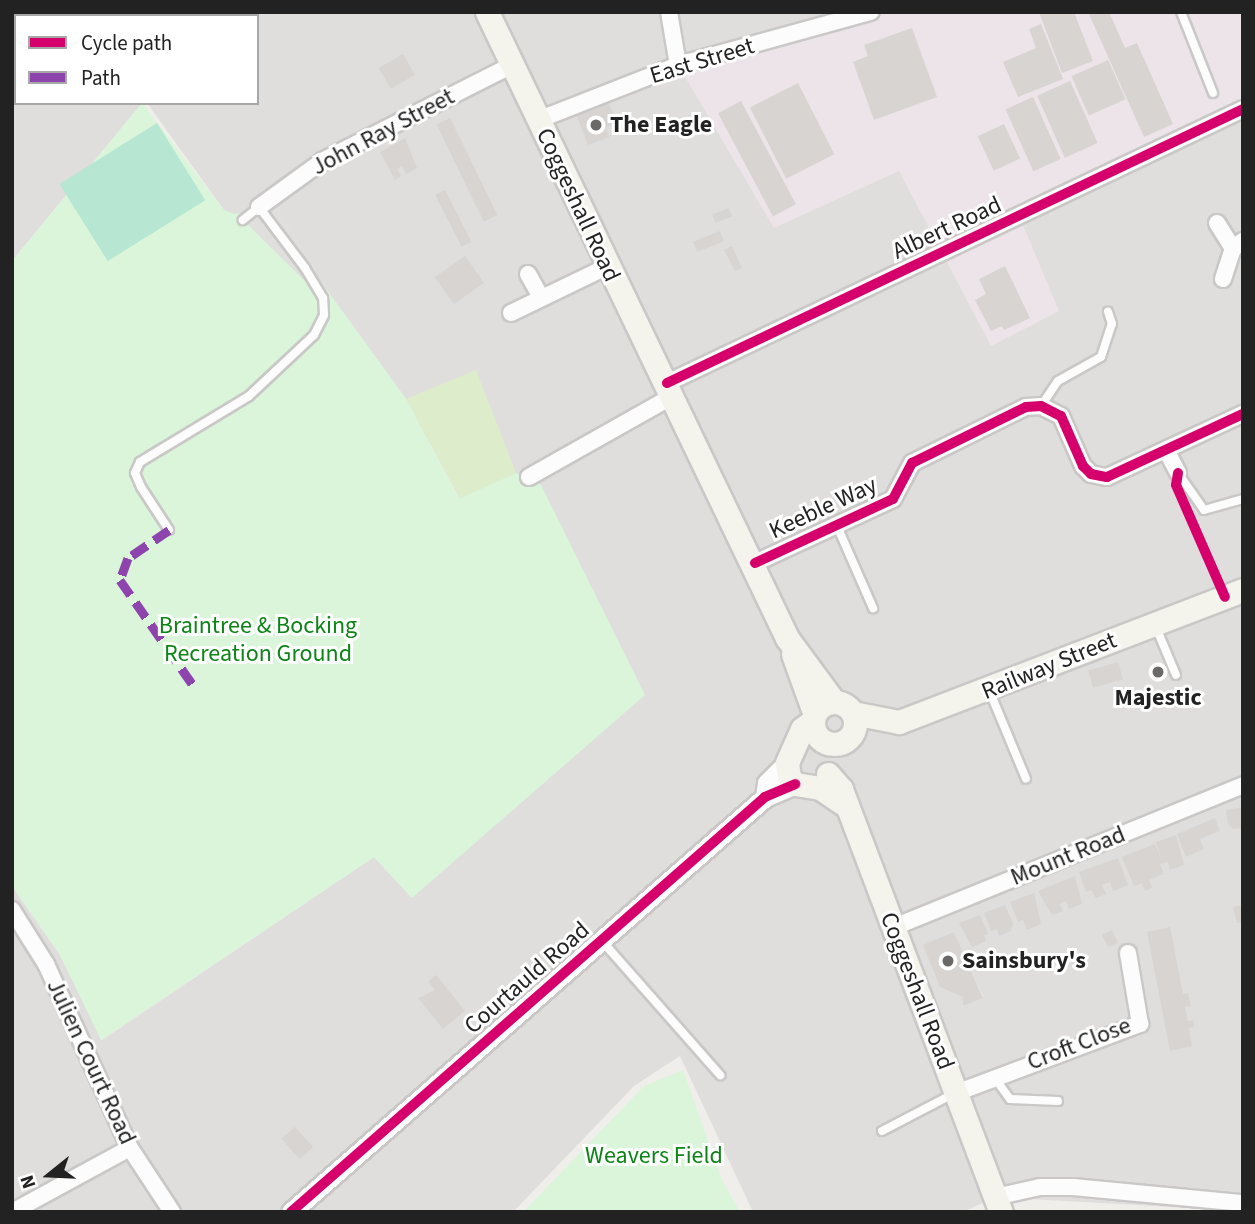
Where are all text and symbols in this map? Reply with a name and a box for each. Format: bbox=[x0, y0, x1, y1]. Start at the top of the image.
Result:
legend bbox=[14, 14, 259, 105]
text: Cycle path bbox=[81, 28, 172, 58]
street label: East Street bbox=[646, 32, 758, 90]
text: Path bbox=[81, 63, 121, 93]
street label: John Ray Street bbox=[307, 82, 459, 182]
place label: The Eagle bbox=[610, 111, 712, 139]
marker: The Eagle bbox=[588, 117, 604, 133]
street label: Coggeshall Road bbox=[530, 124, 626, 286]
street label: Albert Road bbox=[888, 190, 1006, 266]
street label: Keeble Way bbox=[765, 471, 881, 545]
park label: Braintree & Bocking Recreation Ground bbox=[159, 612, 357, 668]
street label: Railway Street bbox=[977, 626, 1121, 706]
marker: Majestic bbox=[1150, 664, 1166, 680]
place label: Majestic bbox=[1114, 684, 1202, 712]
street label: Mount Road bbox=[1006, 820, 1130, 892]
street label: Coggeshall Road bbox=[874, 908, 960, 1074]
street label: Courtauld Road bbox=[458, 916, 596, 1040]
place label: Sainsbury's bbox=[962, 947, 1086, 975]
marker: Sainsbury's bbox=[940, 953, 956, 969]
street label: Julien Court Road bbox=[40, 975, 142, 1149]
street label: Croft Close bbox=[1023, 1011, 1135, 1077]
north arrow bbox=[14, 1140, 84, 1210]
park label: Weavers Field bbox=[585, 1142, 723, 1170]
text: N bbox=[14, 1171, 43, 1192]

